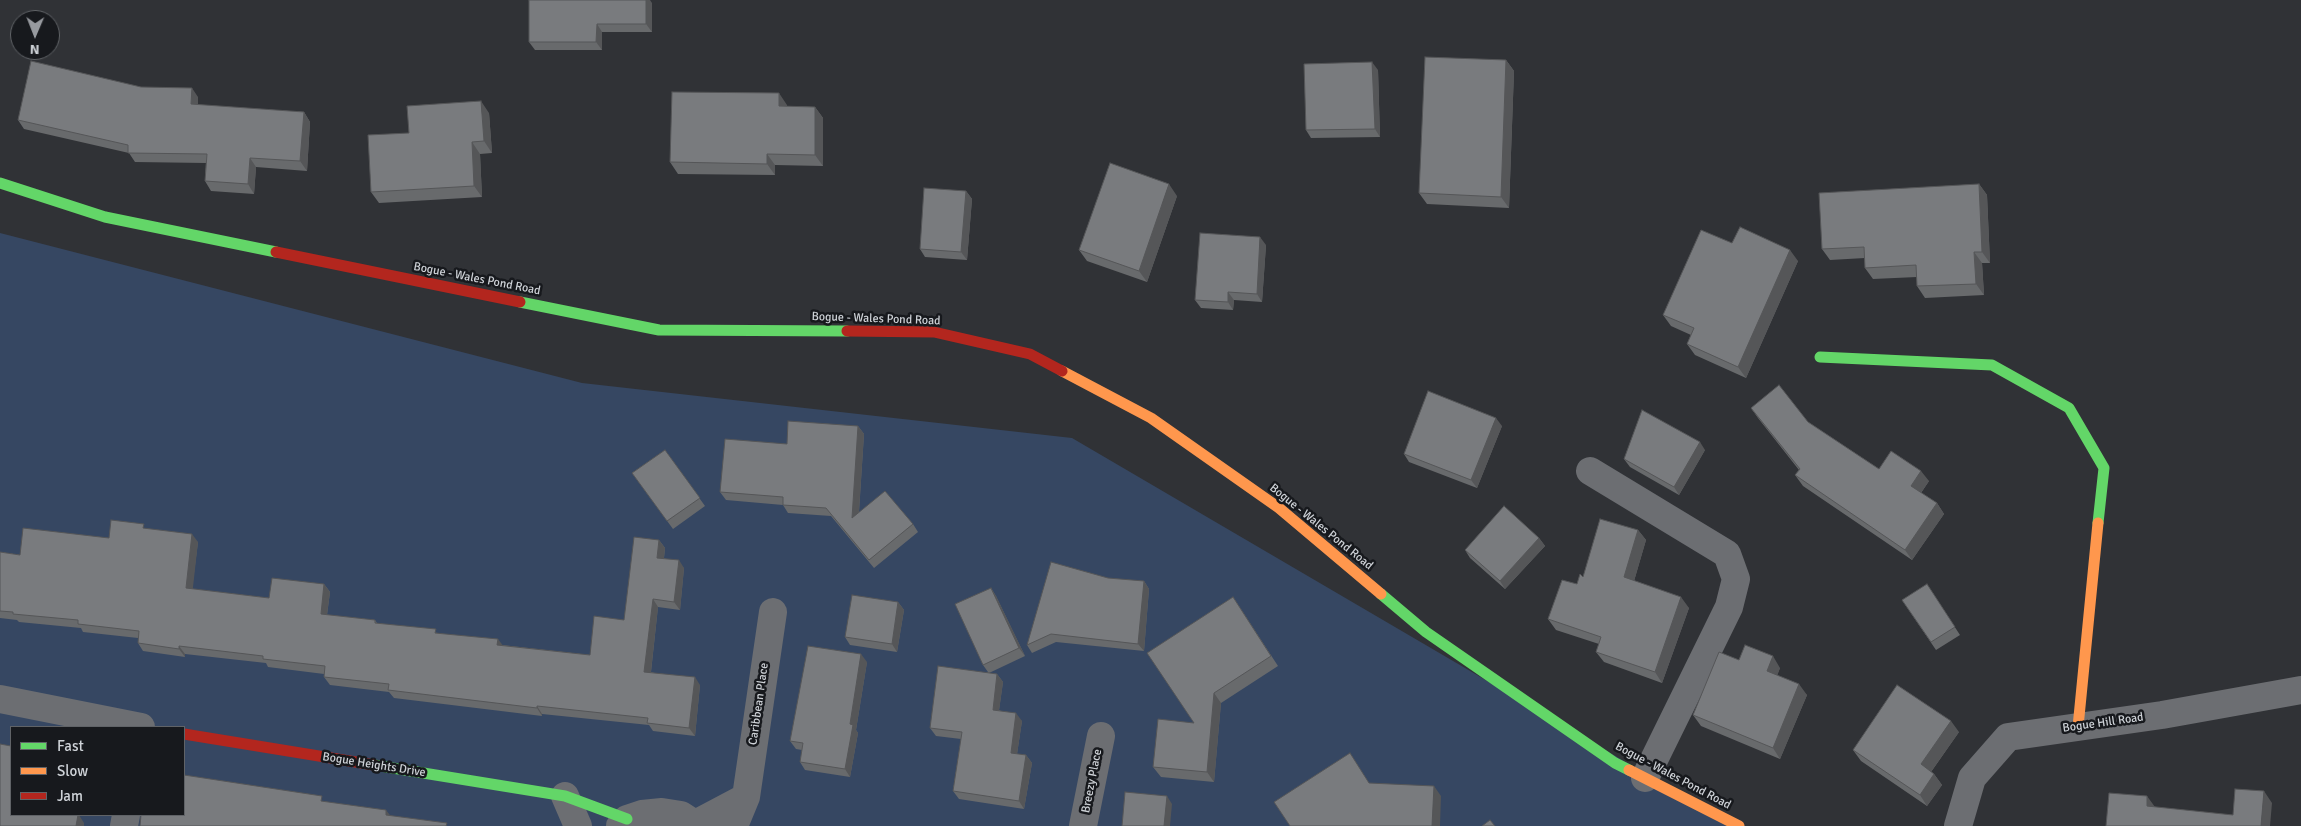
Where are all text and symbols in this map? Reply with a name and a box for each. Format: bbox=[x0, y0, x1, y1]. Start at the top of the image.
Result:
north arrow bbox=[10, 10, 60, 60]
text: N bbox=[30, 41, 40, 58]
street label: Bogue - Wales Pond Road bbox=[412, 260, 542, 298]
street label: Bogue - Wales Pond Road bbox=[811, 310, 941, 328]
street label: Bogue - Wales Pond Road bbox=[1266, 481, 1376, 573]
street label: Caribbean Place bbox=[746, 662, 772, 746]
street label: Bogue Hill Road bbox=[2062, 710, 2144, 736]
legend bbox=[10, 726, 185, 816]
text: Fast bbox=[57, 737, 84, 755]
street label: Bogue - Wales Pond Road bbox=[1613, 739, 1733, 813]
street label: Breezy Place bbox=[1079, 748, 1105, 814]
street label: Bogue Heights Drive bbox=[321, 750, 427, 780]
text: Slow bbox=[57, 762, 88, 780]
text: Jam bbox=[57, 787, 83, 805]

